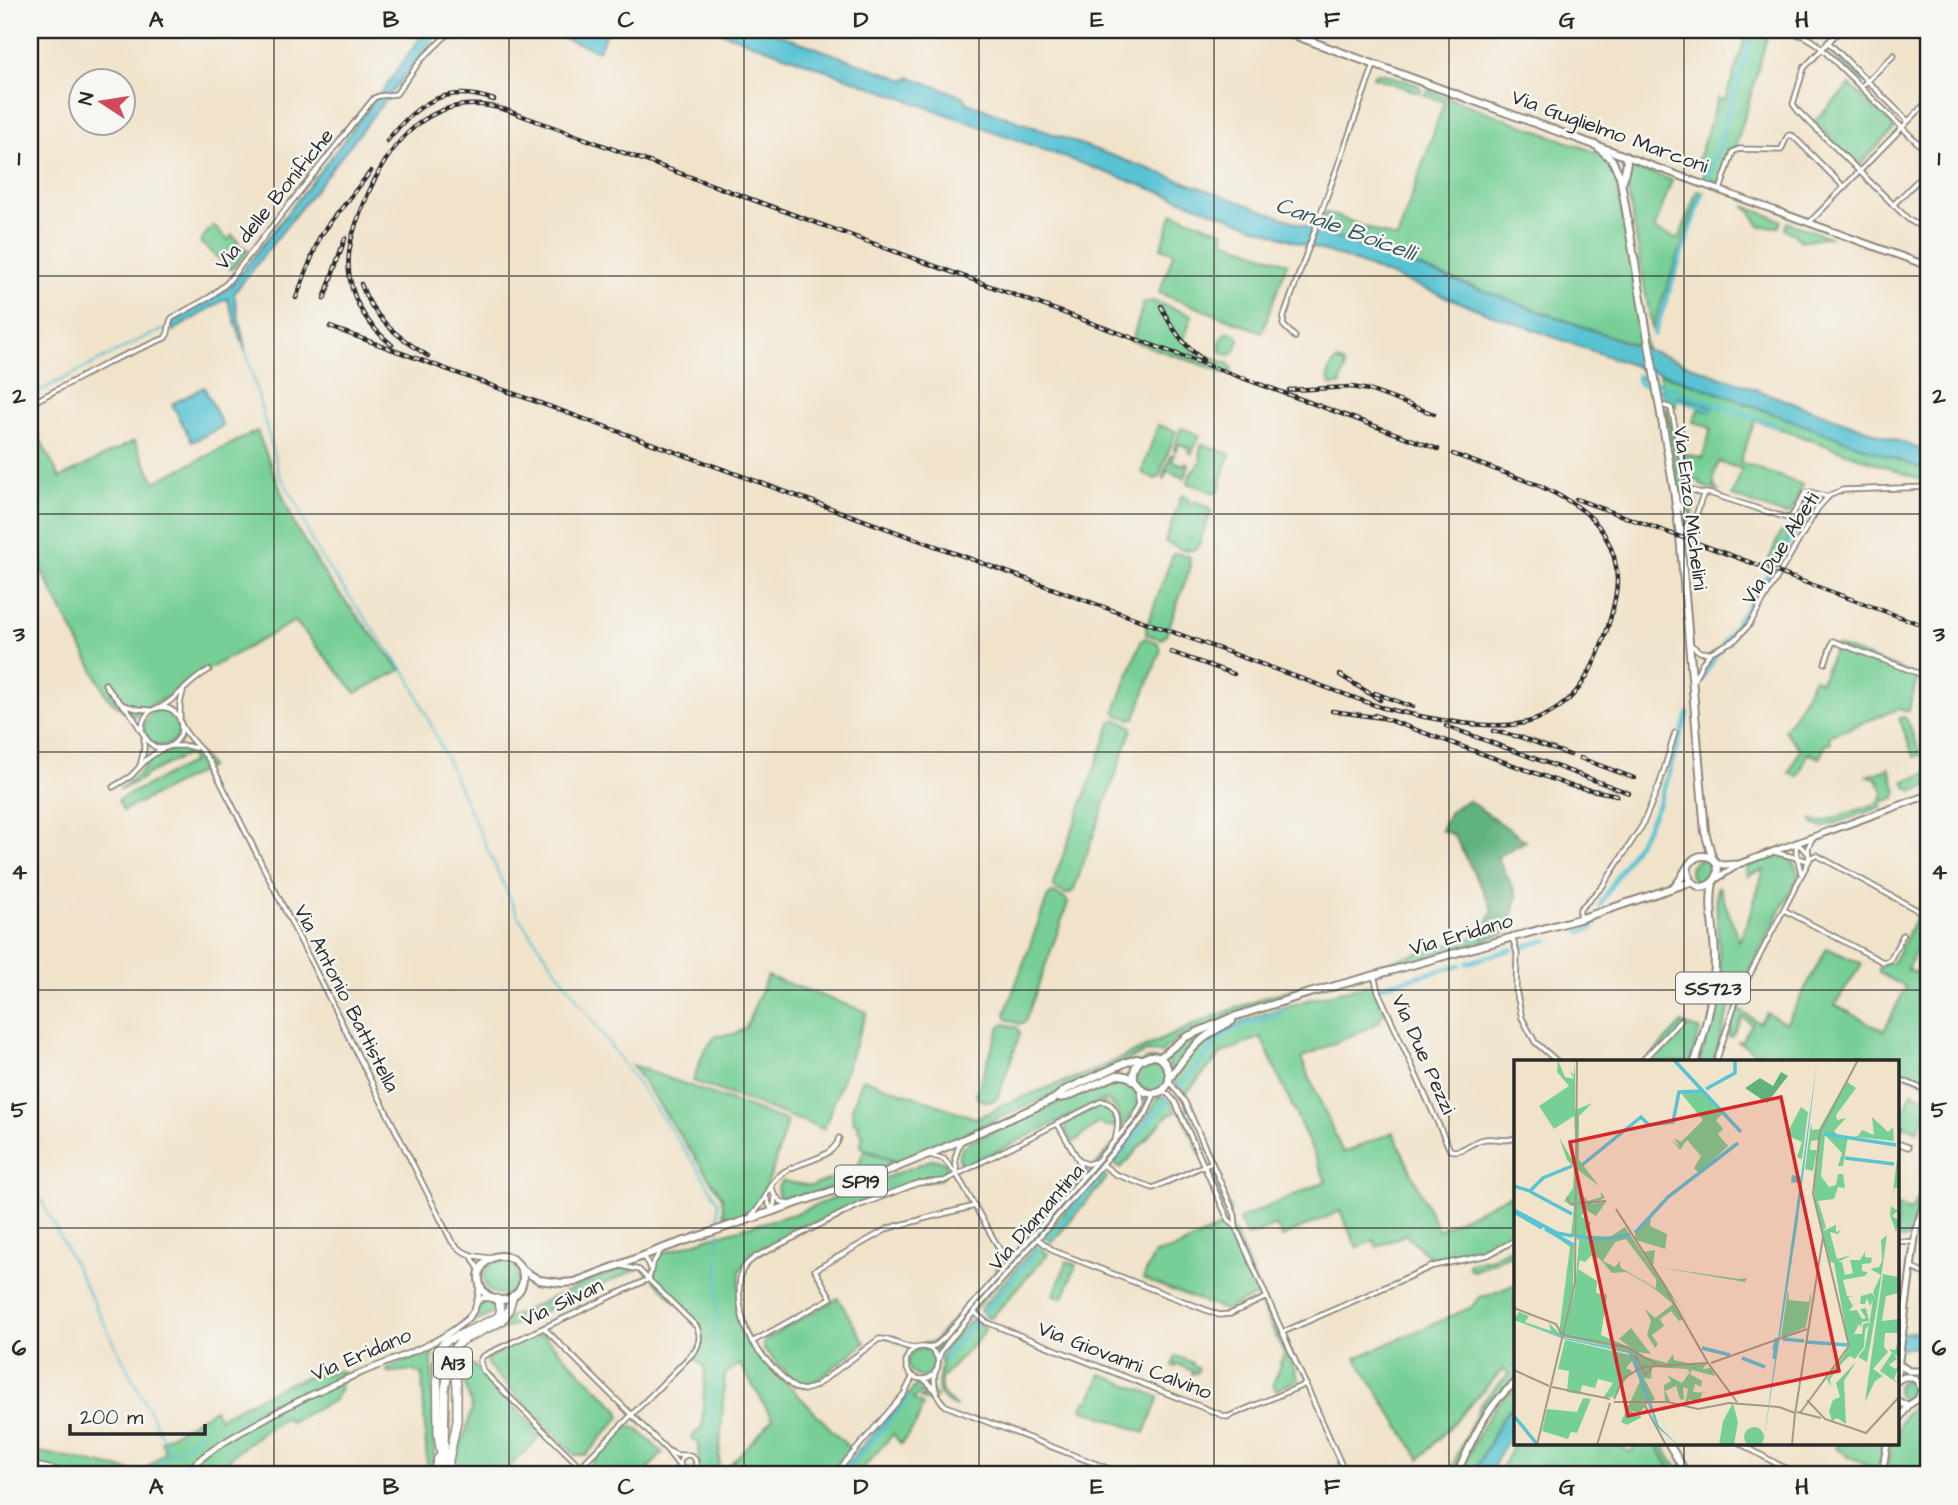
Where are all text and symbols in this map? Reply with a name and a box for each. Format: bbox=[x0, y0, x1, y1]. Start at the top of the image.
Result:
text: A bbox=[149, 4, 164, 36]
text: B bbox=[383, 4, 400, 36]
text: C bbox=[618, 4, 635, 36]
text: D bbox=[854, 4, 869, 36]
text: E bbox=[1090, 4, 1104, 36]
text: F bbox=[1324, 4, 1341, 36]
text: G bbox=[1559, 4, 1575, 36]
text: H bbox=[1795, 4, 1809, 36]
north arrow bbox=[66, 66, 136, 136]
street label: Via Guglielmo Marconi bbox=[1507, 82, 1712, 182]
text: N bbox=[72, 90, 101, 107]
street label: Via delle Bonifiche bbox=[208, 122, 341, 276]
text: 1 bbox=[18, 142, 21, 174]
text: 1 bbox=[1938, 142, 1941, 174]
water label: Canale Boicelli bbox=[1271, 189, 1423, 270]
text: 2 bbox=[11, 380, 26, 412]
text: 2 bbox=[1931, 380, 1946, 412]
street label: Via Enzo Michelini bbox=[1666, 425, 1715, 592]
street label: Via Due Abeti bbox=[1734, 486, 1827, 610]
text: 3 bbox=[12, 618, 25, 650]
text: 3 bbox=[1932, 618, 1945, 650]
text: 4 bbox=[11, 856, 27, 888]
text: 4 bbox=[1931, 856, 1947, 888]
street label: Via Antonio Battistella bbox=[287, 899, 407, 1097]
street label: Via Eridano bbox=[1406, 906, 1516, 963]
road number: SS723 bbox=[1676, 972, 1750, 1004]
street label: Via Due Pezzi bbox=[1384, 990, 1463, 1119]
inset map bbox=[1514, 1060, 1898, 1446]
text: 5 bbox=[11, 1094, 28, 1126]
text: 5 bbox=[1931, 1094, 1948, 1126]
street label: Via Diamantina bbox=[982, 1157, 1091, 1277]
road number: SP19 bbox=[835, 1166, 887, 1196]
street label: Via Silvan bbox=[516, 1271, 608, 1334]
street label: Via Giovanni Calvino bbox=[1034, 1314, 1216, 1407]
street label: Via Eridano bbox=[307, 1320, 416, 1389]
text: 6 bbox=[12, 1332, 27, 1364]
text: 6 bbox=[1932, 1332, 1947, 1364]
road number: A13 bbox=[434, 1348, 472, 1378]
scale bar bbox=[70, 1393, 205, 1437]
text: 200 m bbox=[80, 1403, 144, 1432]
text: A bbox=[149, 1471, 164, 1503]
text: B bbox=[383, 1471, 400, 1503]
text: C bbox=[618, 1471, 635, 1503]
text: D bbox=[854, 1471, 869, 1503]
text: E bbox=[1090, 1471, 1104, 1503]
text: F bbox=[1324, 1471, 1341, 1503]
text: G bbox=[1559, 1471, 1575, 1503]
text: H bbox=[1795, 1471, 1809, 1503]

